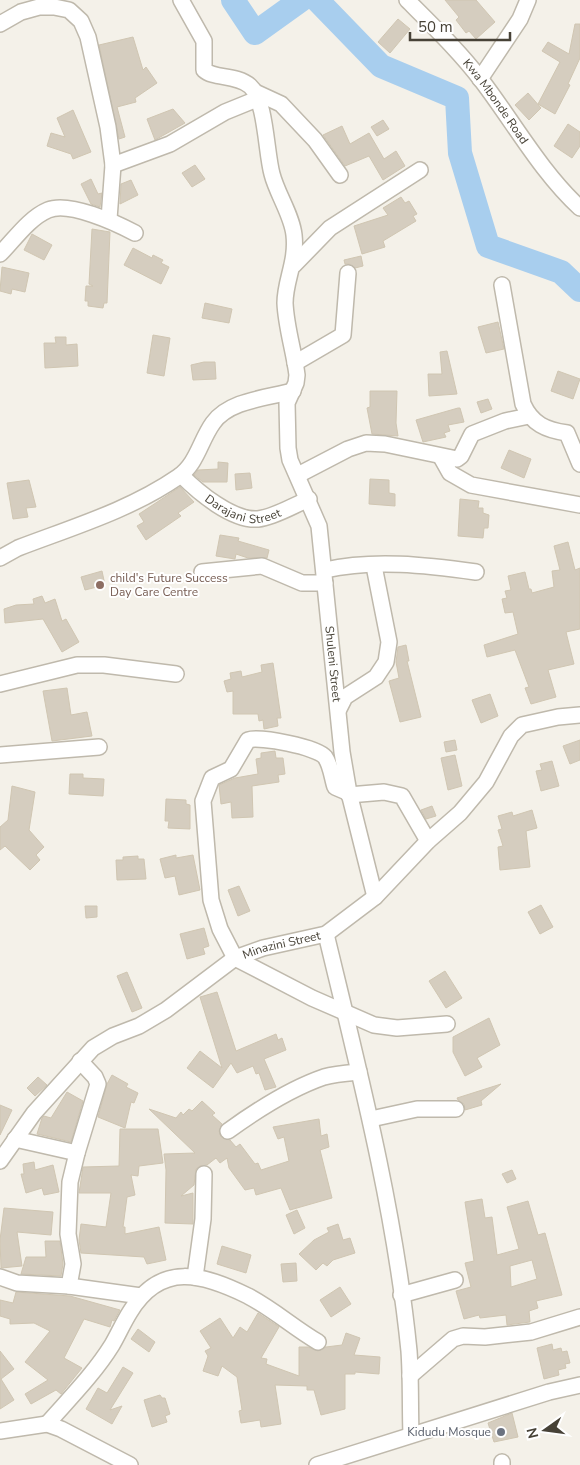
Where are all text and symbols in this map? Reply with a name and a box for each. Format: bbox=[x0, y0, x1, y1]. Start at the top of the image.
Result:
scale bar bbox=[410, 10, 510, 42]
text: 50 m bbox=[418, 17, 453, 37]
street label: Kwa Mbonde Road bbox=[459, 55, 532, 147]
street label: Darajani Street bbox=[202, 491, 284, 527]
place label: child's Future Success Day Care Centre bbox=[110, 570, 228, 600]
marker: child's Future Success Day Care Centre bbox=[94, 579, 106, 591]
street label: Shuleni Street bbox=[321, 625, 345, 703]
street label: Minazini Street bbox=[240, 927, 323, 963]
north arrow bbox=[520, 1405, 570, 1455]
place label: Kidudu Mosque bbox=[407, 1424, 491, 1440]
marker: Kidudu Mosque bbox=[495, 1426, 507, 1438]
text: N bbox=[522, 1426, 543, 1440]

